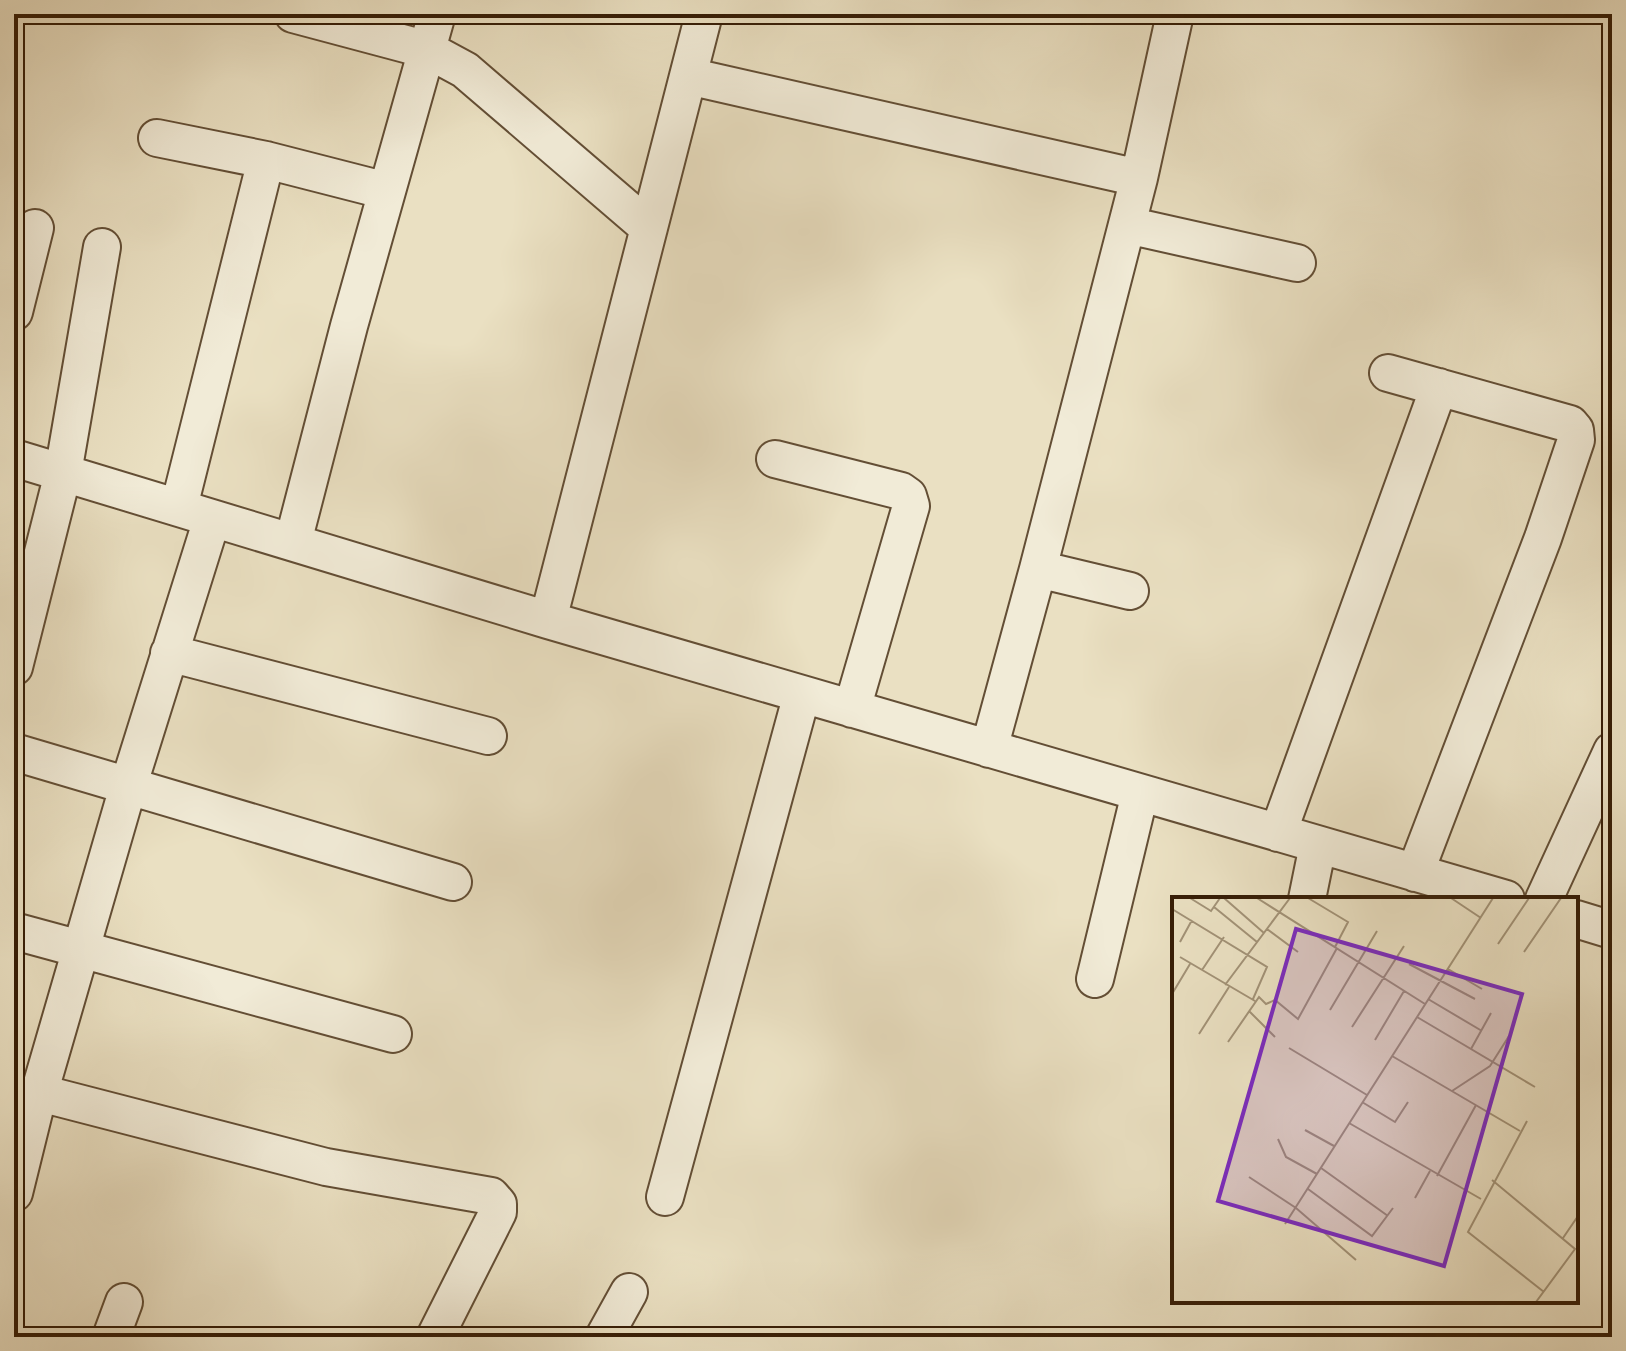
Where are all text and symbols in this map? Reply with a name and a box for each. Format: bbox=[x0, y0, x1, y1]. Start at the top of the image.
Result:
inset map bbox=[1172, 897, 1578, 1303]

